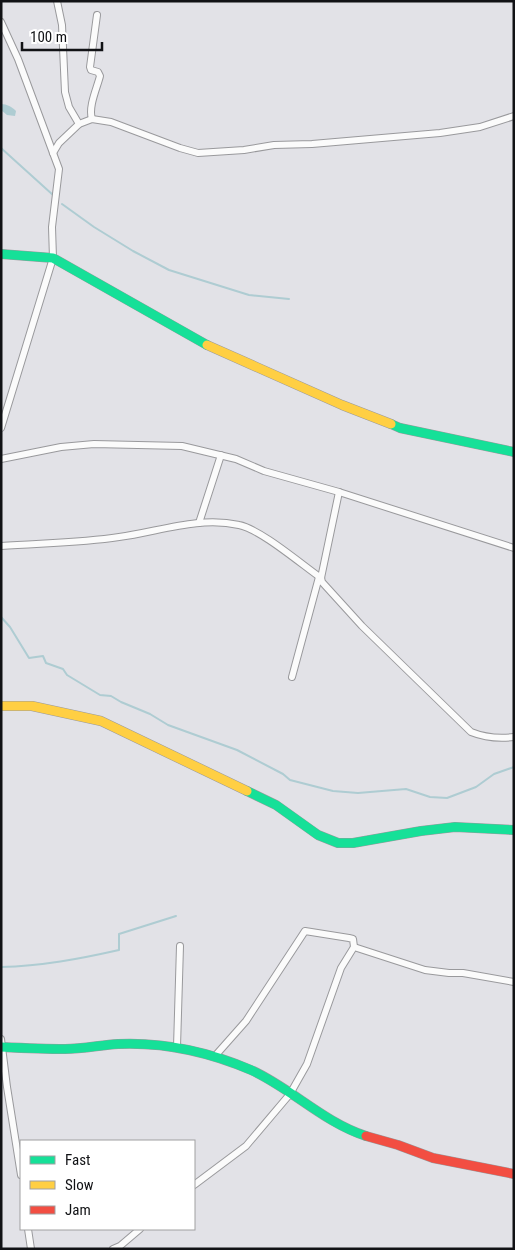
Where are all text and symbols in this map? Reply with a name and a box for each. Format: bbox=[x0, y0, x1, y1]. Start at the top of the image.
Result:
scale bar bbox=[22, 20, 102, 52]
text: 100 m bbox=[30, 28, 67, 46]
legend bbox=[20, 1140, 195, 1230]
text: Fast bbox=[65, 1151, 90, 1169]
text: Slow bbox=[65, 1176, 94, 1194]
text: Jam bbox=[65, 1201, 91, 1219]

